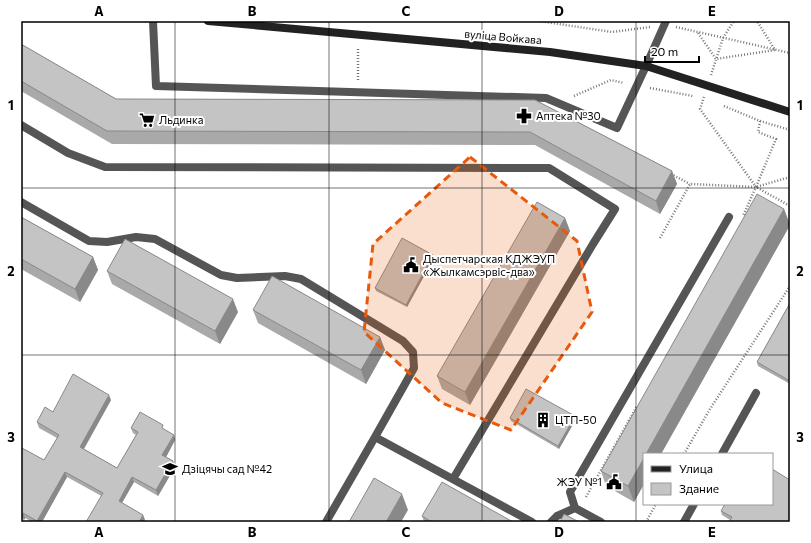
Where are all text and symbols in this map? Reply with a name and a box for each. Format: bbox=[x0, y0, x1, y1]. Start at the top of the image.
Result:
text: A bbox=[94, 3, 104, 19]
text: B bbox=[248, 3, 257, 19]
text: C bbox=[402, 3, 411, 19]
text: D bbox=[554, 3, 564, 19]
text: E bbox=[708, 3, 716, 19]
street label: вуліца Войкава bbox=[464, 27, 542, 46]
scale bar bbox=[645, 38, 699, 64]
text: 20 m bbox=[651, 44, 678, 58]
text: 1 bbox=[8, 97, 14, 113]
text: 1 bbox=[797, 97, 803, 113]
pharmacy icon: Аптека №30 bbox=[515, 107, 533, 125]
place label: Аптека №30 bbox=[536, 109, 601, 122]
supermarket icon: Льдинка bbox=[138, 111, 156, 129]
place label: Льдинка bbox=[159, 113, 204, 126]
place label: Дыспетчарская КДЖЭУП «Жылкамсэрвіс-два» bbox=[423, 252, 555, 278]
public building icon: Дыспетчарская КДЖЭУП «Жылкамсэрвіс-два» bbox=[402, 256, 420, 274]
text: 2 bbox=[7, 263, 15, 279]
text: 2 bbox=[796, 263, 804, 279]
building icon: ЦТП-50 bbox=[534, 411, 552, 429]
place label: ЦТП-50 bbox=[555, 413, 597, 426]
text: 3 bbox=[7, 429, 15, 445]
text: 3 bbox=[796, 429, 804, 445]
legend bbox=[643, 453, 773, 505]
school or university icon: Дзіцячы сад №42 bbox=[161, 460, 179, 478]
text: Улица bbox=[679, 461, 713, 475]
place label: Дзіцячы сад №42 bbox=[182, 462, 272, 475]
public building icon: ЖЭУ №1 bbox=[605, 473, 623, 491]
place label: ЖЭУ №1 bbox=[556, 475, 602, 488]
text: Здание bbox=[679, 481, 719, 495]
text: A bbox=[94, 524, 104, 540]
text: B bbox=[248, 524, 257, 540]
text: C bbox=[402, 524, 411, 540]
text: D bbox=[554, 524, 564, 540]
text: E bbox=[708, 524, 716, 540]

